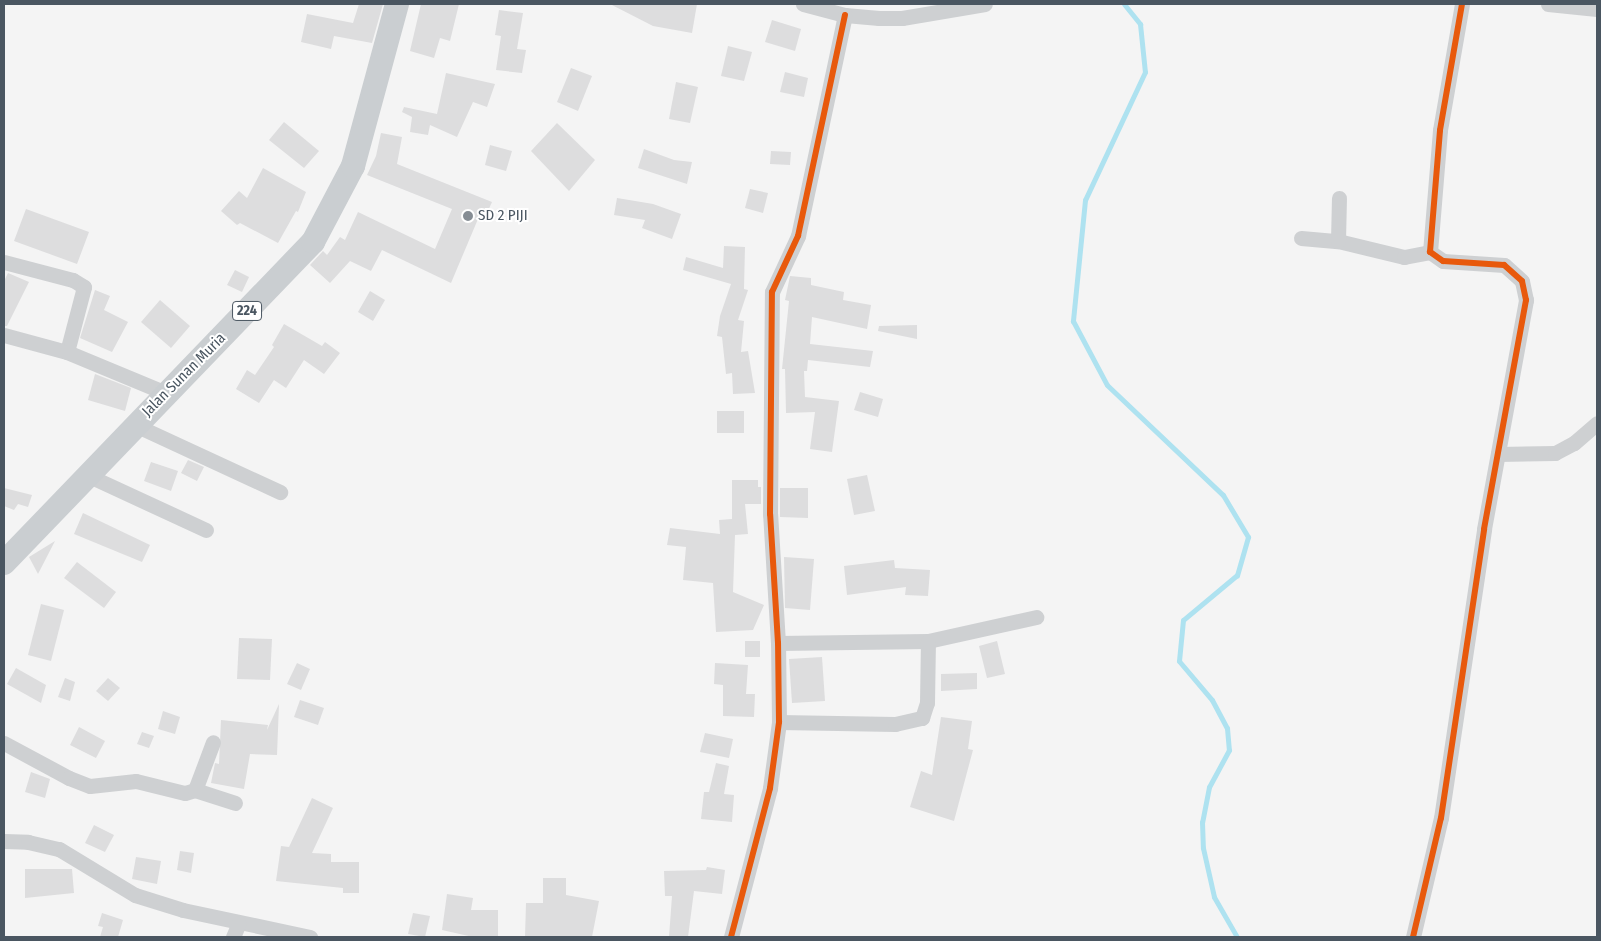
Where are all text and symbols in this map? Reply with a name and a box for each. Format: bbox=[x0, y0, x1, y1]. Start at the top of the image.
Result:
place label: SD 2 PIJI bbox=[478, 207, 528, 225]
marker: SD 2 PIJI bbox=[462, 210, 474, 222]
road number: 224 bbox=[232, 300, 262, 322]
street label: Jalan Sunan Muria bbox=[138, 329, 230, 421]

